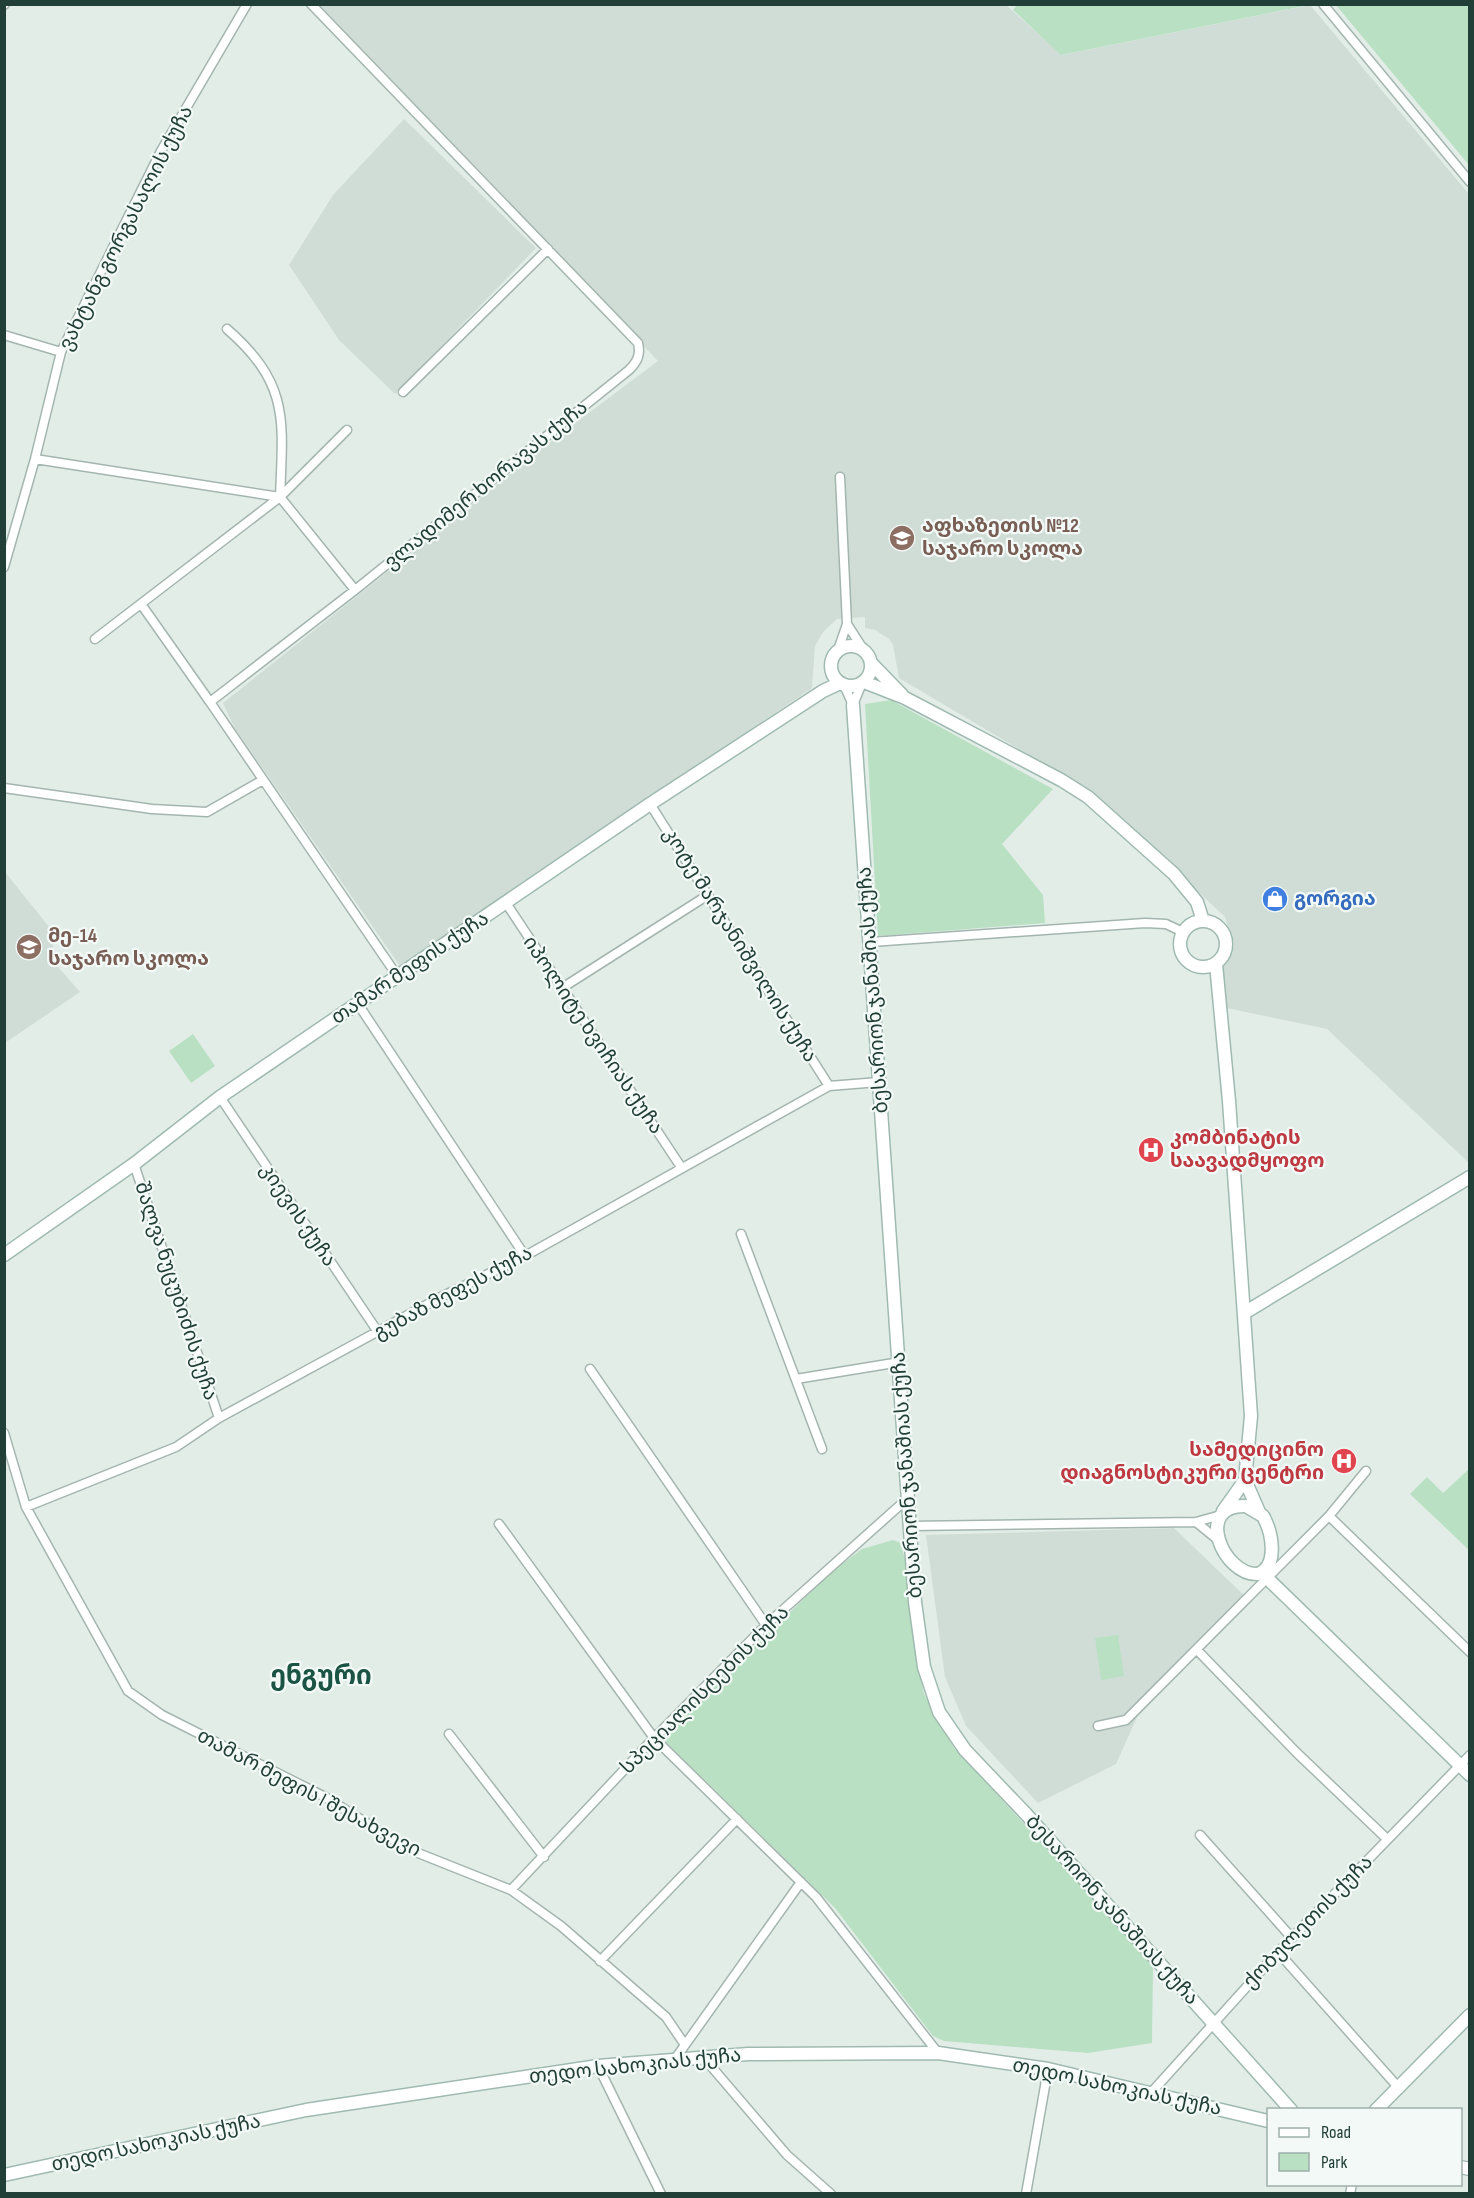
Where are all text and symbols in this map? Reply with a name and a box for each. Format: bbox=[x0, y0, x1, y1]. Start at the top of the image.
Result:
street label: ვახტანგ გორგასალის ქუჩა bbox=[54, 101, 198, 355]
street label: ვლადიმერ ხორავას ქუჩა bbox=[379, 395, 593, 575]
place label: აფხაზეთის №12 საჯარო სკოლა bbox=[922, 514, 1083, 561]
school or university icon: აფხაზეთის №12 საჯარო სკოლა bbox=[887, 523, 917, 553]
street label: კოტე მარჯანიშვილის ქუჩა bbox=[658, 823, 822, 1067]
street label: ბესარიონ ჯანაშიას ქუჩა bbox=[852, 866, 894, 1114]
shop icon: გორგია bbox=[1260, 884, 1290, 914]
place label: გორგია bbox=[1294, 887, 1376, 911]
street label: თამარ მეფის ქუჩა bbox=[327, 906, 493, 1030]
place label: მე-14 საჯარო სკოლა bbox=[48, 924, 209, 971]
street label: იპოლიტე ხვიჩიას ქუჩა bbox=[518, 931, 668, 1139]
school or university icon: მე-14 საჯარო სკოლა bbox=[14, 932, 44, 962]
place label: კომბინატის საავადმყოფო bbox=[1170, 1126, 1324, 1173]
hospital icon: კომბინატის საავადმყოფო bbox=[1136, 1135, 1166, 1165]
street label: კიევის ქუჩა bbox=[255, 1159, 341, 1271]
street label: შალვა ნუცუბიძის ქუჩა bbox=[129, 1179, 223, 1403]
street label: გუბაზ მეფეს ქუჩა bbox=[369, 1241, 537, 1345]
street label: ბესარიონ ჯანაშიას ქუჩა bbox=[886, 1351, 928, 1599]
place label: სამედიცინო დიაგნოსტიკური ცენტრი bbox=[1060, 1438, 1324, 1485]
hospital icon: სამედიცინო დიაგნოსტიკური ცენტრი bbox=[1329, 1446, 1359, 1476]
street label: სპეციალისტების ქუჩა bbox=[616, 1601, 794, 1779]
district label: ენგური bbox=[270, 1661, 372, 1692]
street label: თამარ მეფის I შესახვევი bbox=[193, 1724, 425, 1862]
street label: ბესარიონ ჯანაშიას ქუჩა bbox=[1020, 1810, 1204, 2010]
street label: ქობულეთის ქუჩა bbox=[1238, 1850, 1378, 1994]
street label: თედო სახოკიას ქუჩა bbox=[528, 2043, 742, 2089]
street label: თედო სახოკიას ქუჩა bbox=[1010, 2053, 1224, 2121]
legend bbox=[1267, 2108, 1462, 2186]
street label: თედო სახოკიას ქუჩა bbox=[49, 2109, 263, 2177]
text: Road bbox=[1321, 2122, 1351, 2143]
text: Park bbox=[1321, 2152, 1347, 2173]

